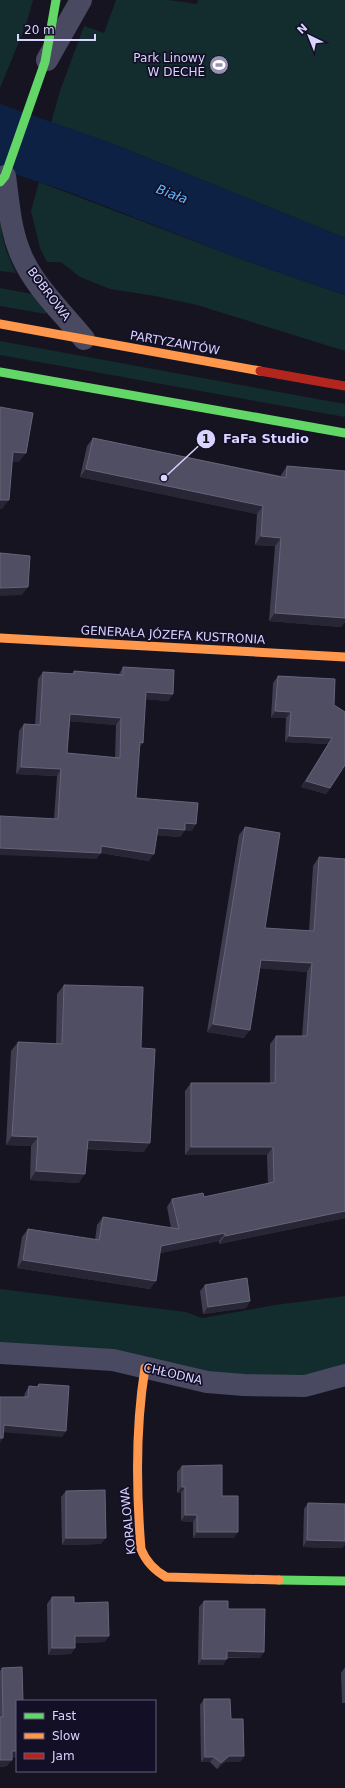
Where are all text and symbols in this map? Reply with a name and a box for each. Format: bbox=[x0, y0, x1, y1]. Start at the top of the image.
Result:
scale bar bbox=[18, 16, 95, 42]
north arrow bbox=[289, 16, 329, 56]
text: N bbox=[295, 21, 310, 37]
text: 20 m bbox=[24, 23, 55, 37]
place label: Park Linowy W DECHE bbox=[133, 51, 205, 79]
sports icon: Park Linowy W DECHE bbox=[208, 54, 230, 76]
water label: Biała bbox=[154, 181, 190, 207]
street label: BOBROWA bbox=[24, 265, 74, 324]
street label: PARTYZANTÓW bbox=[129, 327, 221, 358]
callout: FaFa Studio bbox=[196, 426, 317, 451]
text: FaFa Studio bbox=[223, 431, 309, 446]
text: 1 bbox=[202, 432, 210, 446]
street label: GENERAŁA JÓZEFA KUSTRONIA bbox=[80, 622, 266, 647]
street label: CHŁODNA bbox=[142, 1360, 205, 1388]
street label: KORALOWA bbox=[117, 1486, 139, 1555]
legend bbox=[16, 1700, 156, 1772]
text: Fast bbox=[52, 1709, 76, 1723]
text: Slow bbox=[52, 1729, 80, 1743]
text: Jam bbox=[51, 1749, 75, 1763]

